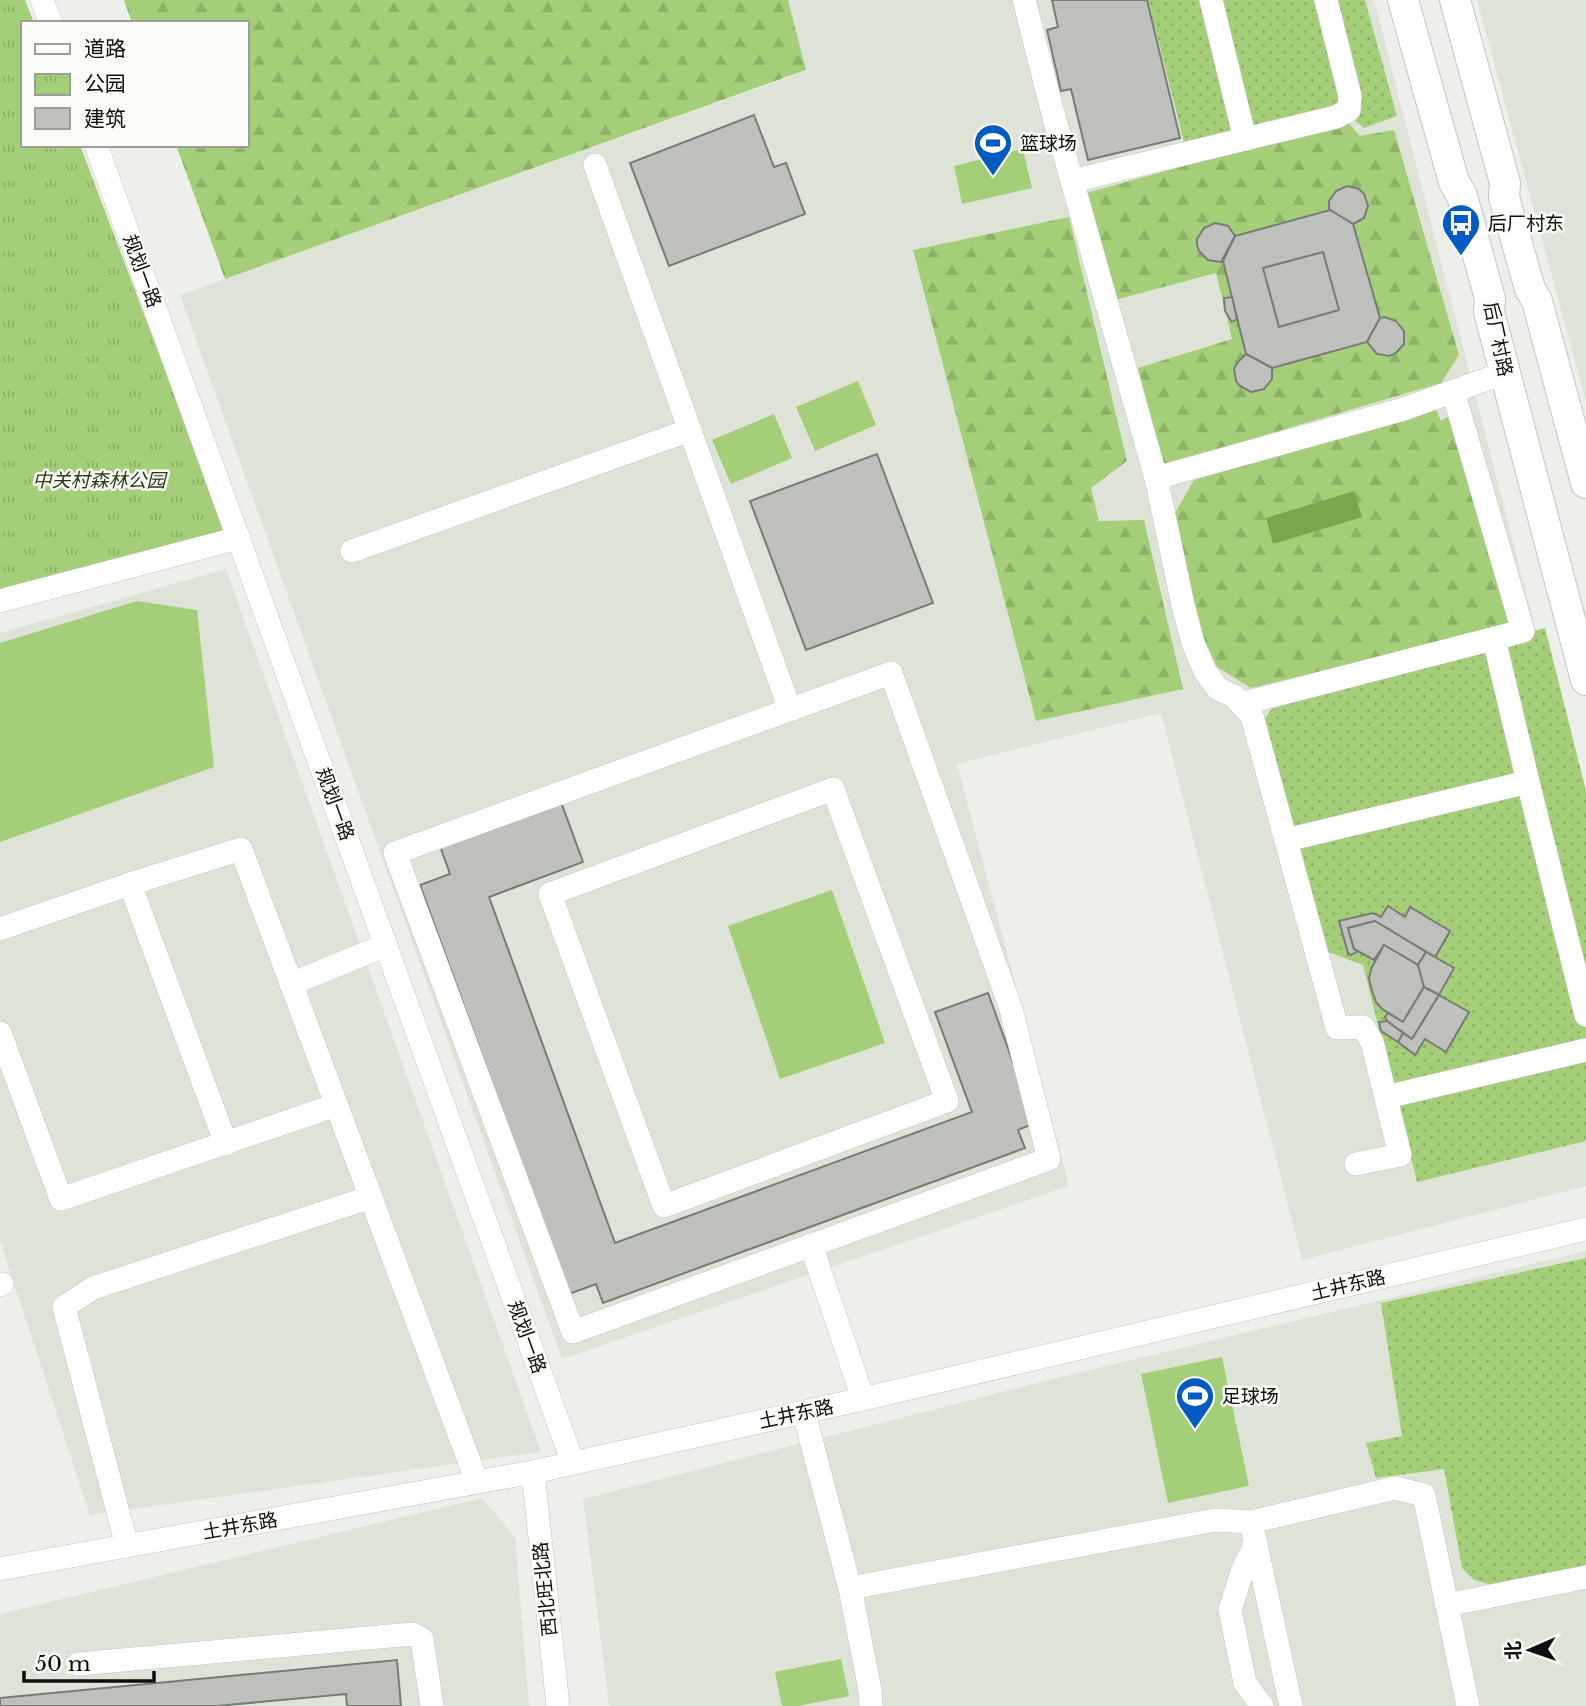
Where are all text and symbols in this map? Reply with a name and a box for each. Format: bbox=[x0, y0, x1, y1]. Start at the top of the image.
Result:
legend bbox=[21, 21, 248, 147]
text: 道路 bbox=[84, 36, 126, 62]
text: 公园 bbox=[84, 71, 126, 97]
text: 建筑 bbox=[84, 106, 126, 132]
sports icon: 篮球场 bbox=[972, 122, 1014, 177]
place label: 篮球场 bbox=[1020, 132, 1077, 155]
bus stop icon: 后厂村东 bbox=[1440, 202, 1482, 257]
place label: 后厂村东 bbox=[1488, 212, 1564, 235]
street label: 规划一路 bbox=[118, 231, 166, 311]
street label: 后厂村路 bbox=[1479, 299, 1517, 379]
park label: 中关村森林公园 bbox=[32, 469, 168, 492]
street label: 规划一路 bbox=[311, 764, 359, 844]
street label: 土井东路 bbox=[1308, 1265, 1388, 1305]
street label: 规划一路 bbox=[503, 1297, 551, 1377]
sports icon: 足球场 bbox=[1174, 1375, 1216, 1430]
place label: 足球场 bbox=[1222, 1385, 1279, 1408]
street label: 土井东路 bbox=[756, 1395, 836, 1433]
street label: 土井东路 bbox=[201, 1508, 279, 1544]
street label: 西北旺北路 bbox=[529, 1541, 561, 1637]
north arrow bbox=[1495, 1615, 1565, 1685]
scale bar bbox=[24, 1640, 154, 1684]
text: 北 bbox=[1502, 1641, 1525, 1660]
text: 50 m bbox=[35, 1651, 91, 1677]

